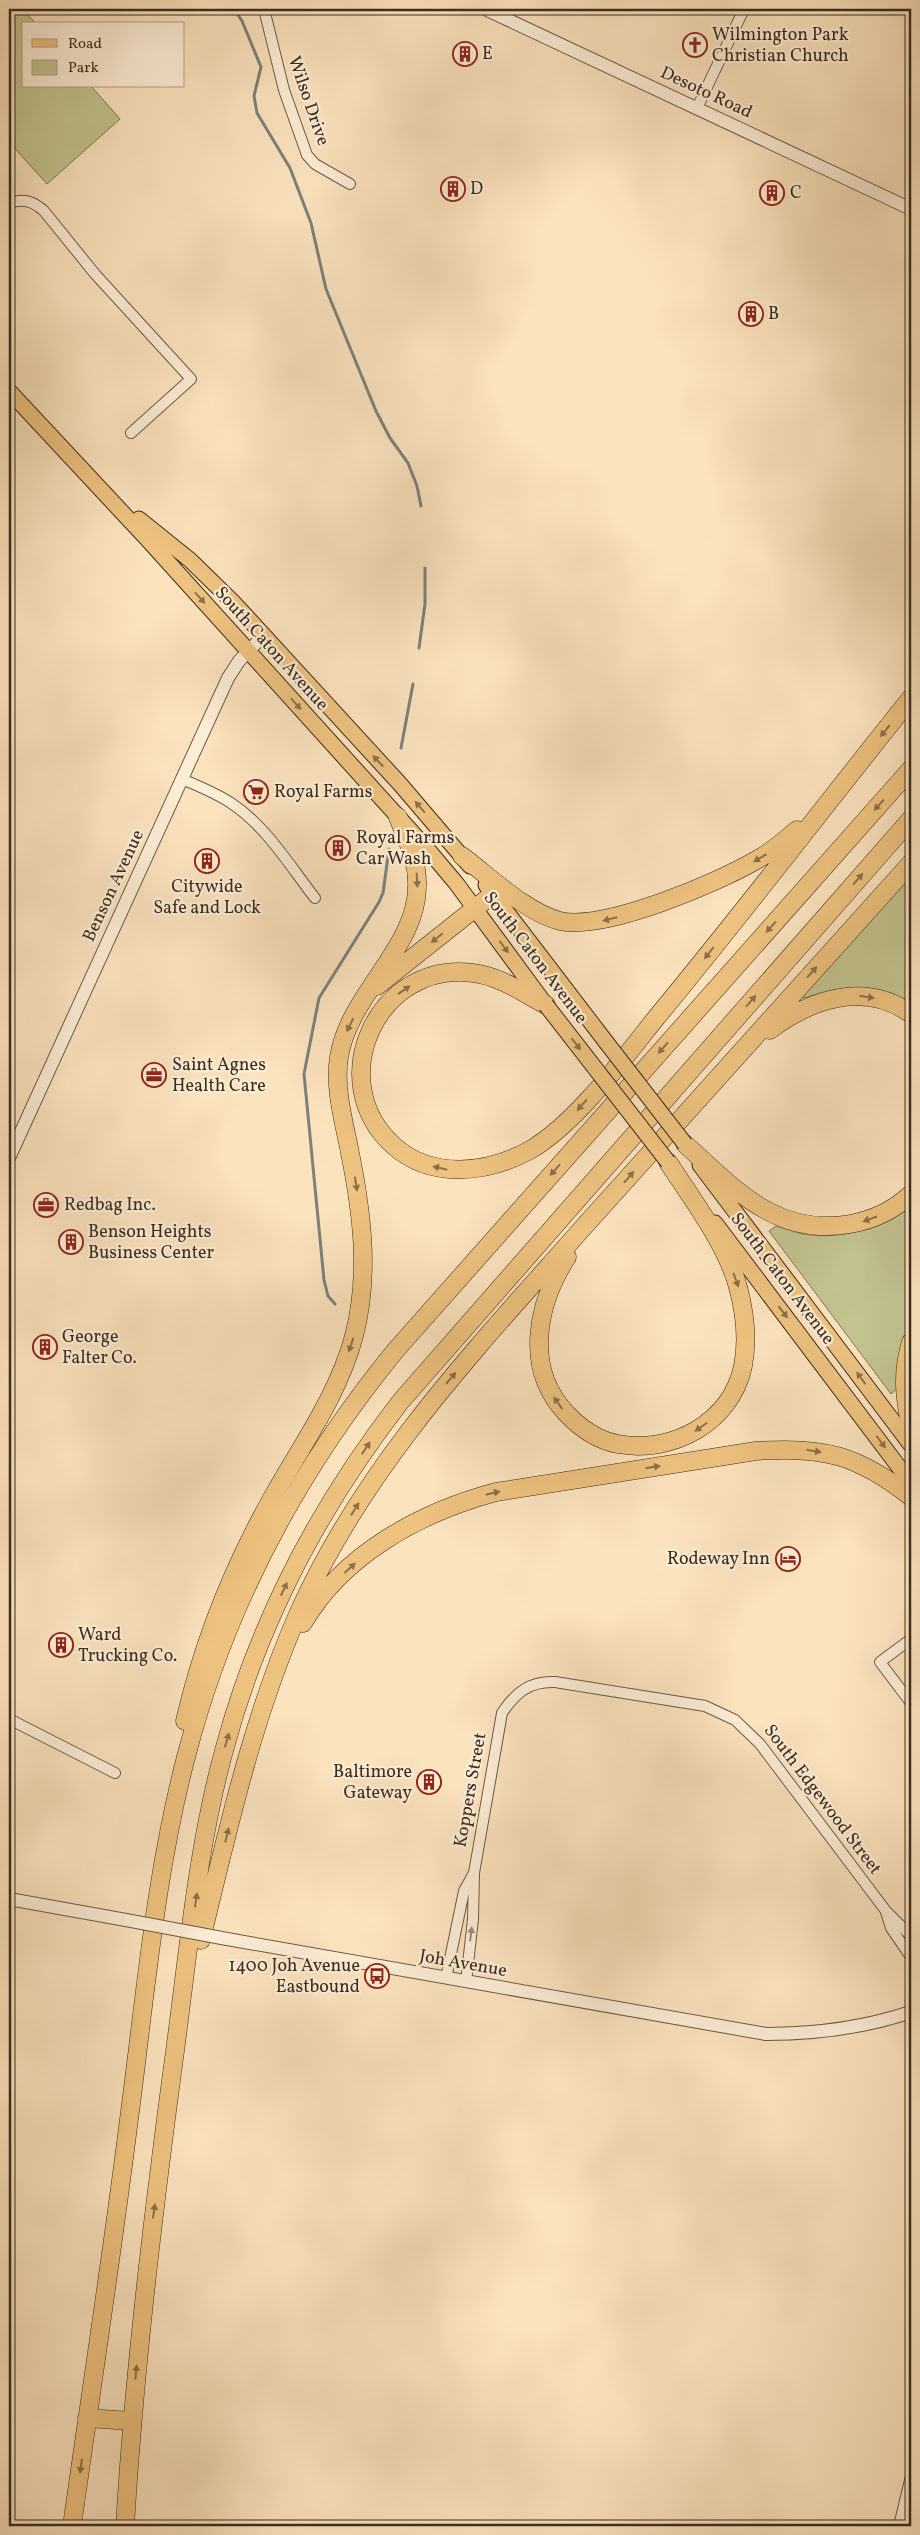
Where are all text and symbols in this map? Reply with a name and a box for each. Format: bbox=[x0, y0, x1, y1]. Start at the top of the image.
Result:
legend bbox=[22, 22, 185, 88]
place label: Wilmington Park Christian Church bbox=[712, 23, 849, 69]
church icon: Wilmington Park Christian Church bbox=[682, 32, 708, 58]
text: Road bbox=[68, 34, 102, 55]
building icon: E bbox=[452, 41, 478, 67]
place label: E bbox=[482, 42, 493, 67]
street label: Wilso Drive bbox=[281, 53, 335, 149]
text: Park bbox=[68, 58, 99, 79]
street label: Desoto Road bbox=[656, 61, 756, 125]
building icon: D bbox=[440, 176, 466, 202]
place label: D bbox=[470, 177, 483, 202]
building icon: C bbox=[759, 180, 785, 206]
place label: C bbox=[790, 181, 802, 206]
building icon: B bbox=[738, 301, 764, 327]
place label: B bbox=[768, 302, 779, 327]
street label: South Caton Avenue bbox=[208, 581, 334, 717]
one-way arrow bbox=[194, 592, 206, 604]
one-way arrow bbox=[290, 698, 302, 710]
one-way arrow bbox=[879, 724, 890, 737]
one-way arrow bbox=[372, 755, 384, 767]
supermarket icon: Royal Farms bbox=[243, 779, 269, 805]
place label: Royal Farms bbox=[274, 780, 372, 805]
one-way arrow bbox=[873, 799, 885, 811]
one-way arrow bbox=[414, 801, 425, 814]
street label: Benson Avenue bbox=[77, 826, 151, 946]
place label: Royal Farms Car Wash bbox=[356, 826, 454, 872]
building icon: Royal Farms Car Wash bbox=[325, 835, 351, 861]
building icon: Citywide Safe and Lock bbox=[194, 848, 220, 874]
one-way arrow bbox=[754, 853, 767, 862]
one-way arrow bbox=[413, 872, 421, 888]
one-way arrow bbox=[853, 873, 864, 886]
place label: Citywide Safe and Lock bbox=[153, 875, 261, 921]
street label: South Caton Avenue bbox=[477, 887, 593, 1029]
one-way arrow bbox=[603, 915, 618, 923]
one-way arrow bbox=[765, 920, 776, 933]
one-way arrow bbox=[431, 933, 444, 944]
one-way arrow bbox=[498, 940, 509, 953]
one-way arrow bbox=[704, 947, 715, 960]
one-way arrow bbox=[806, 966, 818, 978]
one-way arrow bbox=[398, 985, 411, 995]
one-way arrow bbox=[860, 994, 876, 1002]
one-way arrow bbox=[745, 996, 757, 1008]
one-way arrow bbox=[345, 1018, 353, 1032]
one-way arrow bbox=[571, 1037, 582, 1050]
one-way arrow bbox=[657, 1041, 668, 1054]
place label: Saint Agnes Health Care bbox=[172, 1053, 266, 1099]
office icon: Saint Agnes Health Care bbox=[141, 1062, 167, 1088]
one-way arrow bbox=[576, 1098, 588, 1110]
one-way arrow bbox=[549, 1163, 561, 1175]
one-way arrow bbox=[433, 1164, 448, 1172]
one-way arrow bbox=[623, 1170, 634, 1183]
one-way arrow bbox=[352, 1176, 360, 1192]
office icon: Redbag Inc. bbox=[33, 1192, 59, 1218]
place label: Redbag Inc. bbox=[64, 1193, 156, 1218]
street label: South Caton Avenue bbox=[724, 1208, 840, 1350]
one-way arrow bbox=[862, 1215, 877, 1223]
place label: Benson Heights Business Center bbox=[88, 1220, 214, 1266]
building icon: Benson Heights Business Center bbox=[58, 1229, 84, 1255]
one-way arrow bbox=[732, 1273, 740, 1288]
one-way arrow bbox=[778, 1305, 789, 1318]
place label: George Falter Co. bbox=[62, 1325, 137, 1371]
building icon: George Falter Co. bbox=[32, 1334, 58, 1360]
one-way arrow bbox=[347, 1337, 354, 1352]
one-way arrow bbox=[445, 1372, 456, 1385]
one-way arrow bbox=[856, 1372, 867, 1385]
one-way arrow bbox=[553, 1396, 563, 1410]
one-way arrow bbox=[694, 1422, 708, 1432]
one-way arrow bbox=[876, 1435, 886, 1449]
one-way arrow bbox=[361, 1442, 371, 1455]
one-way arrow bbox=[806, 1448, 822, 1456]
one-way arrow bbox=[645, 1463, 661, 1471]
one-way arrow bbox=[485, 1489, 500, 1497]
one-way arrow bbox=[350, 1503, 360, 1516]
hotel icon: Rodeway Inn bbox=[775, 1546, 801, 1572]
place label: Rodeway Inn bbox=[667, 1547, 770, 1572]
one-way arrow bbox=[344, 1562, 356, 1574]
one-way arrow bbox=[280, 1582, 288, 1596]
place label: Ward Trucking Co. bbox=[78, 1623, 177, 1669]
building icon: Ward Trucking Co. bbox=[48, 1632, 74, 1658]
street label: South Edgewood Street bbox=[757, 1720, 887, 1880]
street label: Koppers Street bbox=[449, 1731, 493, 1849]
one-way arrow bbox=[223, 1733, 231, 1748]
place label: Baltimore Gateway bbox=[333, 1760, 412, 1806]
building icon: Baltimore Gateway bbox=[416, 1769, 442, 1795]
one-way arrow bbox=[223, 1827, 231, 1842]
one-way arrow bbox=[193, 1892, 201, 1908]
one-way arrow bbox=[467, 1925, 475, 1941]
street label: Joh Avenue bbox=[417, 1944, 509, 1984]
place label: 1400 Joh Avenue Eastbound bbox=[229, 1954, 360, 2000]
bus stop icon: 1400 Joh Avenue Eastbound bbox=[364, 1963, 390, 1989]
one-way arrow bbox=[150, 2202, 158, 2218]
one-way arrow bbox=[132, 2364, 140, 2380]
one-way arrow bbox=[77, 2459, 85, 2475]

